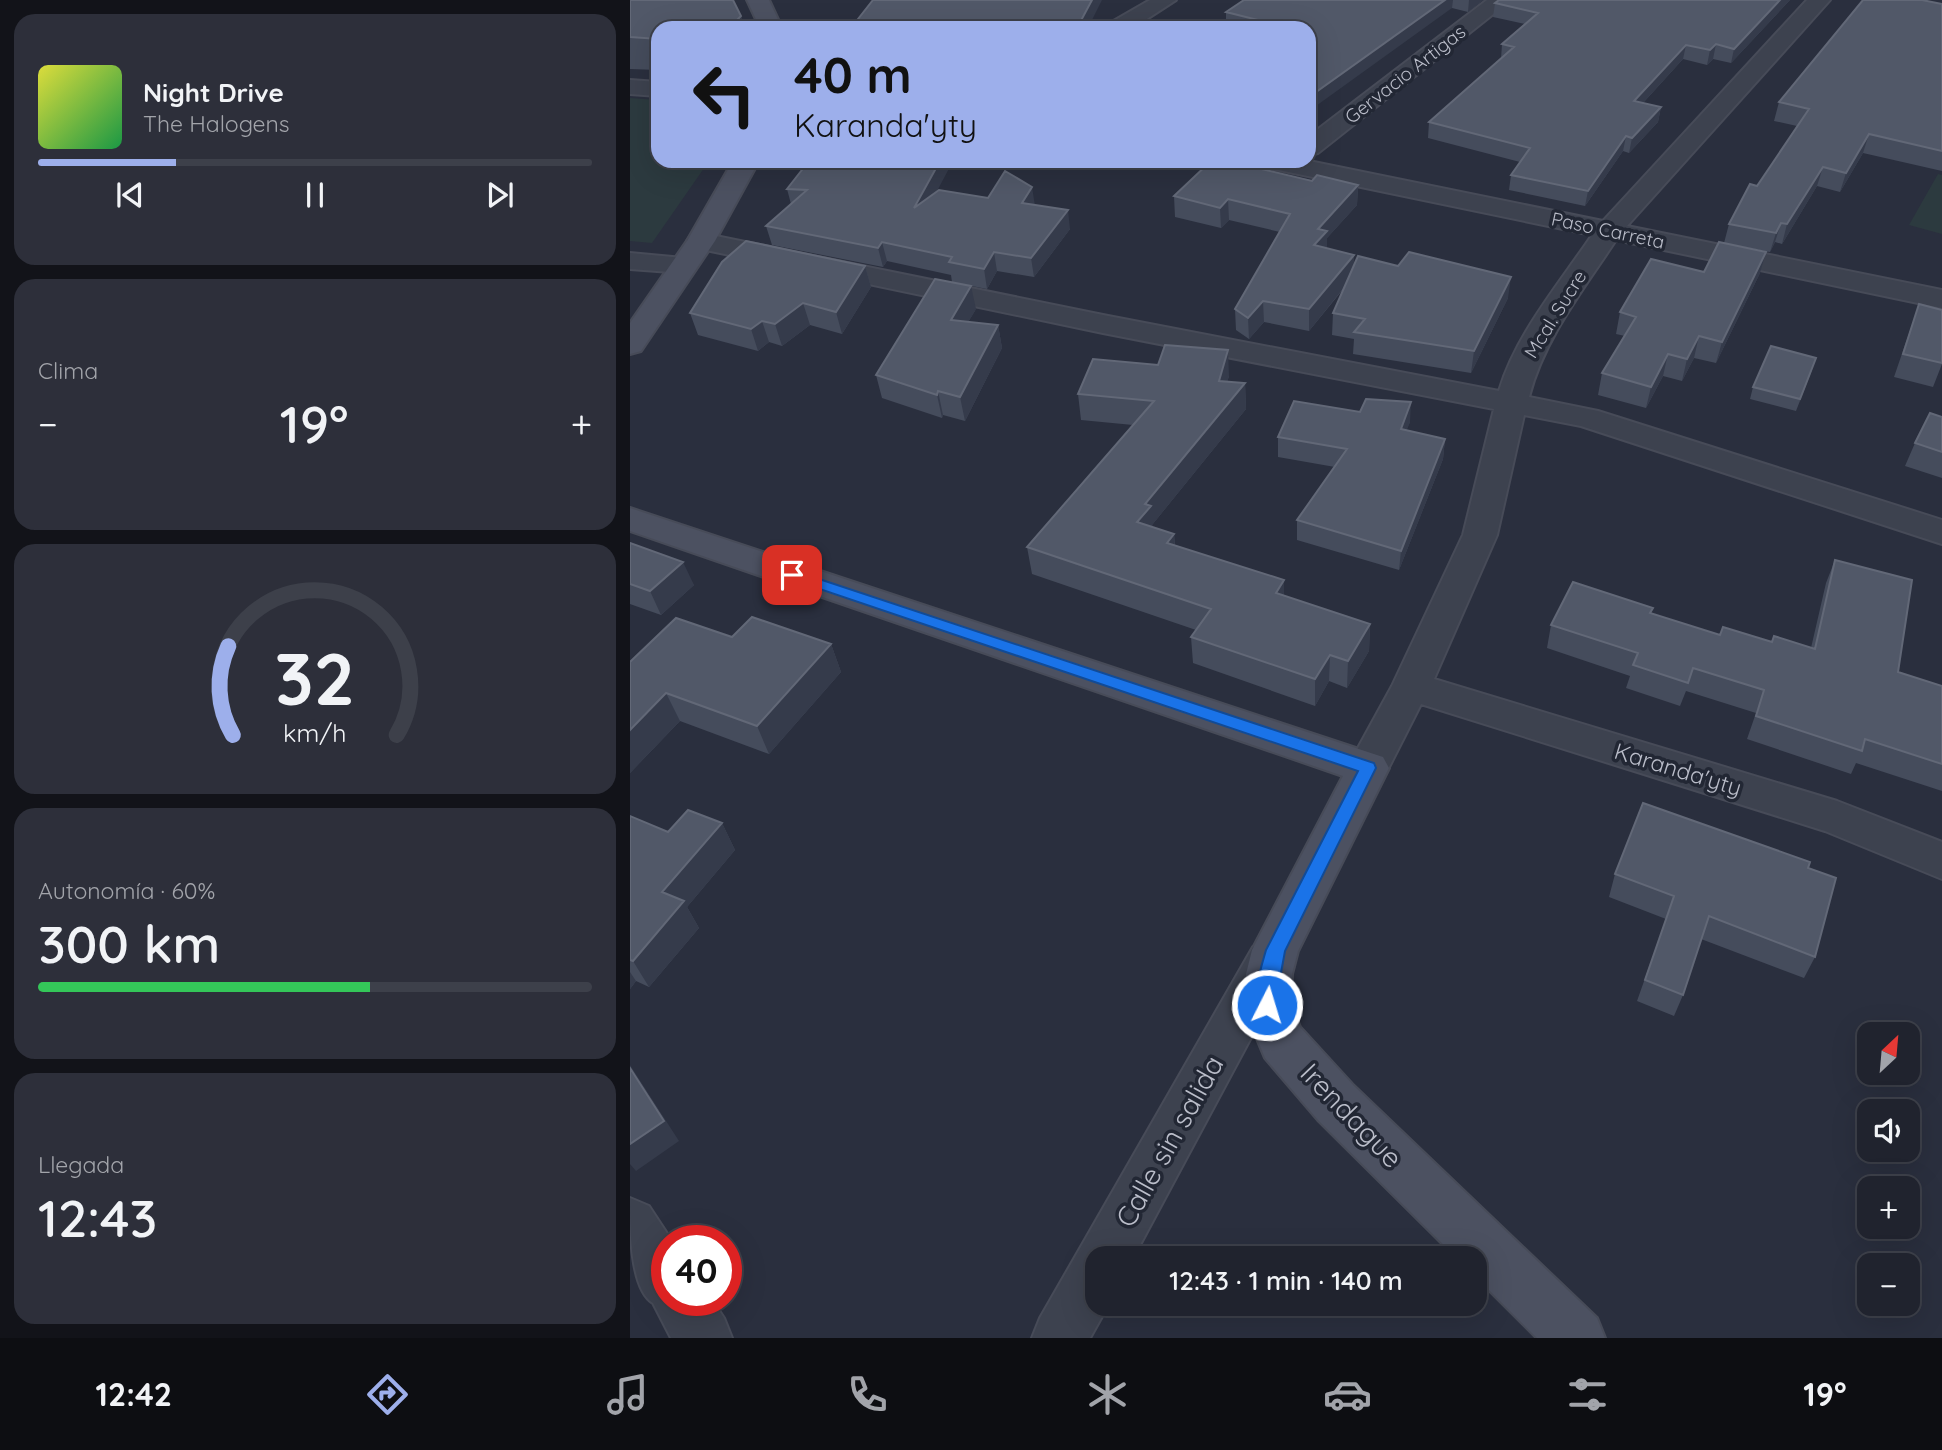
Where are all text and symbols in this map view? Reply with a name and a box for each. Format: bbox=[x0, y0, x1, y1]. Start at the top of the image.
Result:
street label: Gervacio Artigas bbox=[1340, 19, 1470, 129]
text: 40 m bbox=[794, 44, 912, 105]
icon: left bbox=[679, 49, 770, 140]
text: Night Drive bbox=[143, 76, 284, 109]
text: Karanda'yty bbox=[794, 105, 977, 145]
text: The Halogens bbox=[143, 109, 290, 138]
icon: previous bbox=[111, 176, 149, 214]
icon: pause bbox=[296, 176, 334, 214]
icon: next bbox=[481, 176, 519, 214]
street label: Paso Carreta bbox=[1549, 206, 1667, 254]
street label: Mcal. Sucre bbox=[1519, 266, 1591, 362]
text: Clima bbox=[38, 356, 98, 385]
text: 19° bbox=[280, 391, 349, 456]
text: − bbox=[38, 400, 58, 448]
text: + bbox=[571, 400, 592, 448]
pin bbox=[762, 545, 822, 605]
icon: arrive bbox=[773, 556, 811, 594]
text: 32 bbox=[275, 632, 355, 723]
text: km/h bbox=[283, 717, 347, 748]
street label: Karanda'yty bbox=[1611, 736, 1745, 802]
text: Autonomía · 60% bbox=[38, 876, 215, 905]
text: 300 km bbox=[38, 911, 220, 976]
position arrow bbox=[1230, 968, 1304, 1042]
north arrow bbox=[1857, 1022, 1920, 1085]
map controls bbox=[1857, 1022, 1920, 1316]
street label: Calle sin salida bbox=[1107, 1049, 1231, 1233]
street label: Irendague bbox=[1294, 1055, 1410, 1175]
button: sound bbox=[1857, 1099, 1920, 1162]
text: Llegada bbox=[38, 1150, 124, 1179]
button: + bbox=[1857, 1176, 1920, 1239]
text: 12:43 bbox=[38, 1185, 157, 1250]
speed limit sign: 40 bbox=[651, 1225, 742, 1316]
button: − bbox=[1857, 1253, 1920, 1316]
text: 12:43 · 1 min · 140 m bbox=[1169, 1264, 1403, 1297]
icon: directions bbox=[363, 1370, 412, 1419]
icon: music bbox=[603, 1370, 652, 1419]
icon: phone bbox=[843, 1370, 892, 1419]
icon: climate bbox=[1083, 1370, 1132, 1419]
icon: car bbox=[1323, 1370, 1372, 1419]
icon: filters bbox=[1563, 1370, 1612, 1419]
text: 12:42 bbox=[96, 1374, 172, 1414]
text: 19° bbox=[1803, 1374, 1846, 1414]

